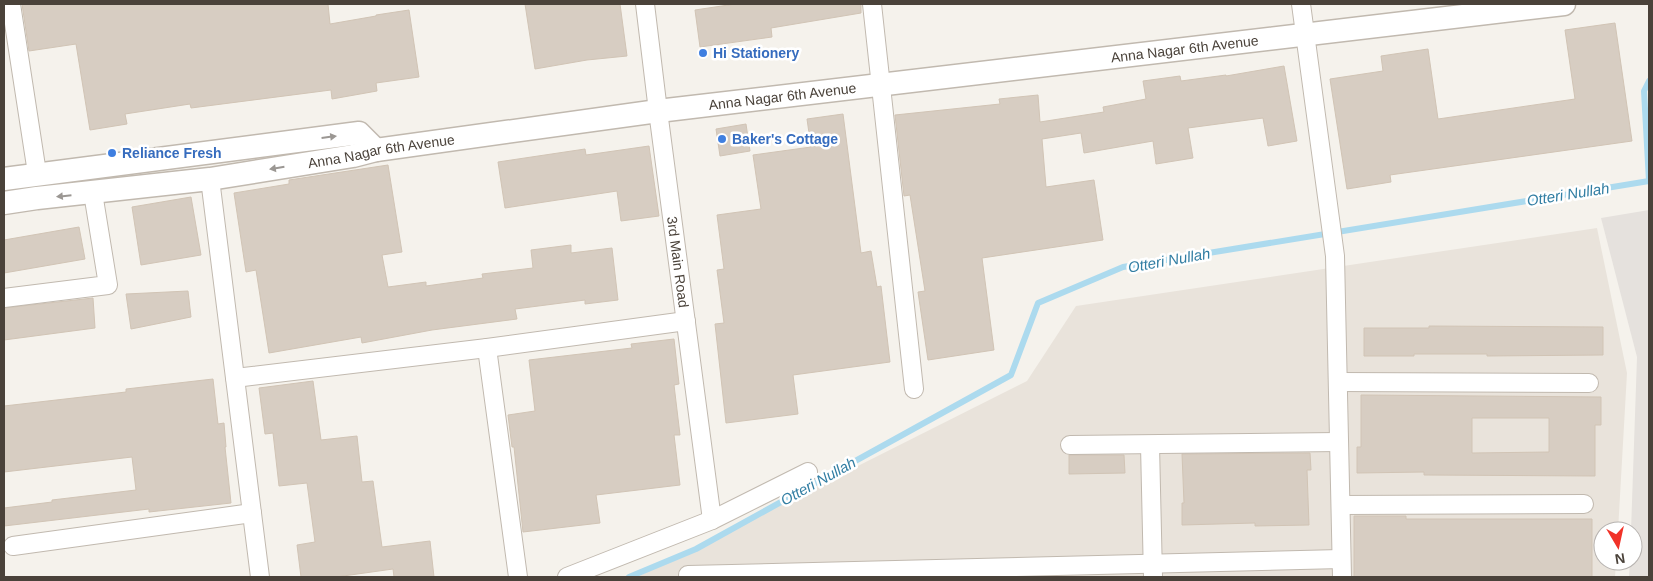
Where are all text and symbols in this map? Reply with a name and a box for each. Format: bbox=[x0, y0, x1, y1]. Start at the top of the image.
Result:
street label: Anna Nagar 6th Avenue bbox=[1110, 32, 1260, 65]
place label: Hi Stationery bbox=[713, 45, 800, 61]
marker: Hi Stationery bbox=[697, 47, 709, 59]
street label: Anna Nagar 6th Avenue bbox=[708, 80, 857, 113]
street label: Anna Nagar 6th Avenue bbox=[307, 131, 456, 171]
place label: Baker's Cottage bbox=[732, 131, 838, 147]
one-way arrow bbox=[321, 132, 337, 140]
marker: Baker's Cottage bbox=[716, 133, 728, 145]
place label: Reliance Fresh bbox=[122, 145, 222, 161]
marker: Reliance Fresh bbox=[106, 147, 118, 159]
one-way arrow bbox=[269, 165, 285, 173]
water label: Otteri Nullah bbox=[1525, 179, 1611, 209]
one-way arrow bbox=[55, 192, 71, 200]
street label: 3rd Main Road bbox=[664, 215, 692, 309]
water label: Otteri Nullah bbox=[1126, 244, 1212, 276]
water label: Otteri Nullah bbox=[777, 453, 859, 509]
north arrow bbox=[1593, 521, 1643, 571]
text: N bbox=[1614, 550, 1626, 568]

